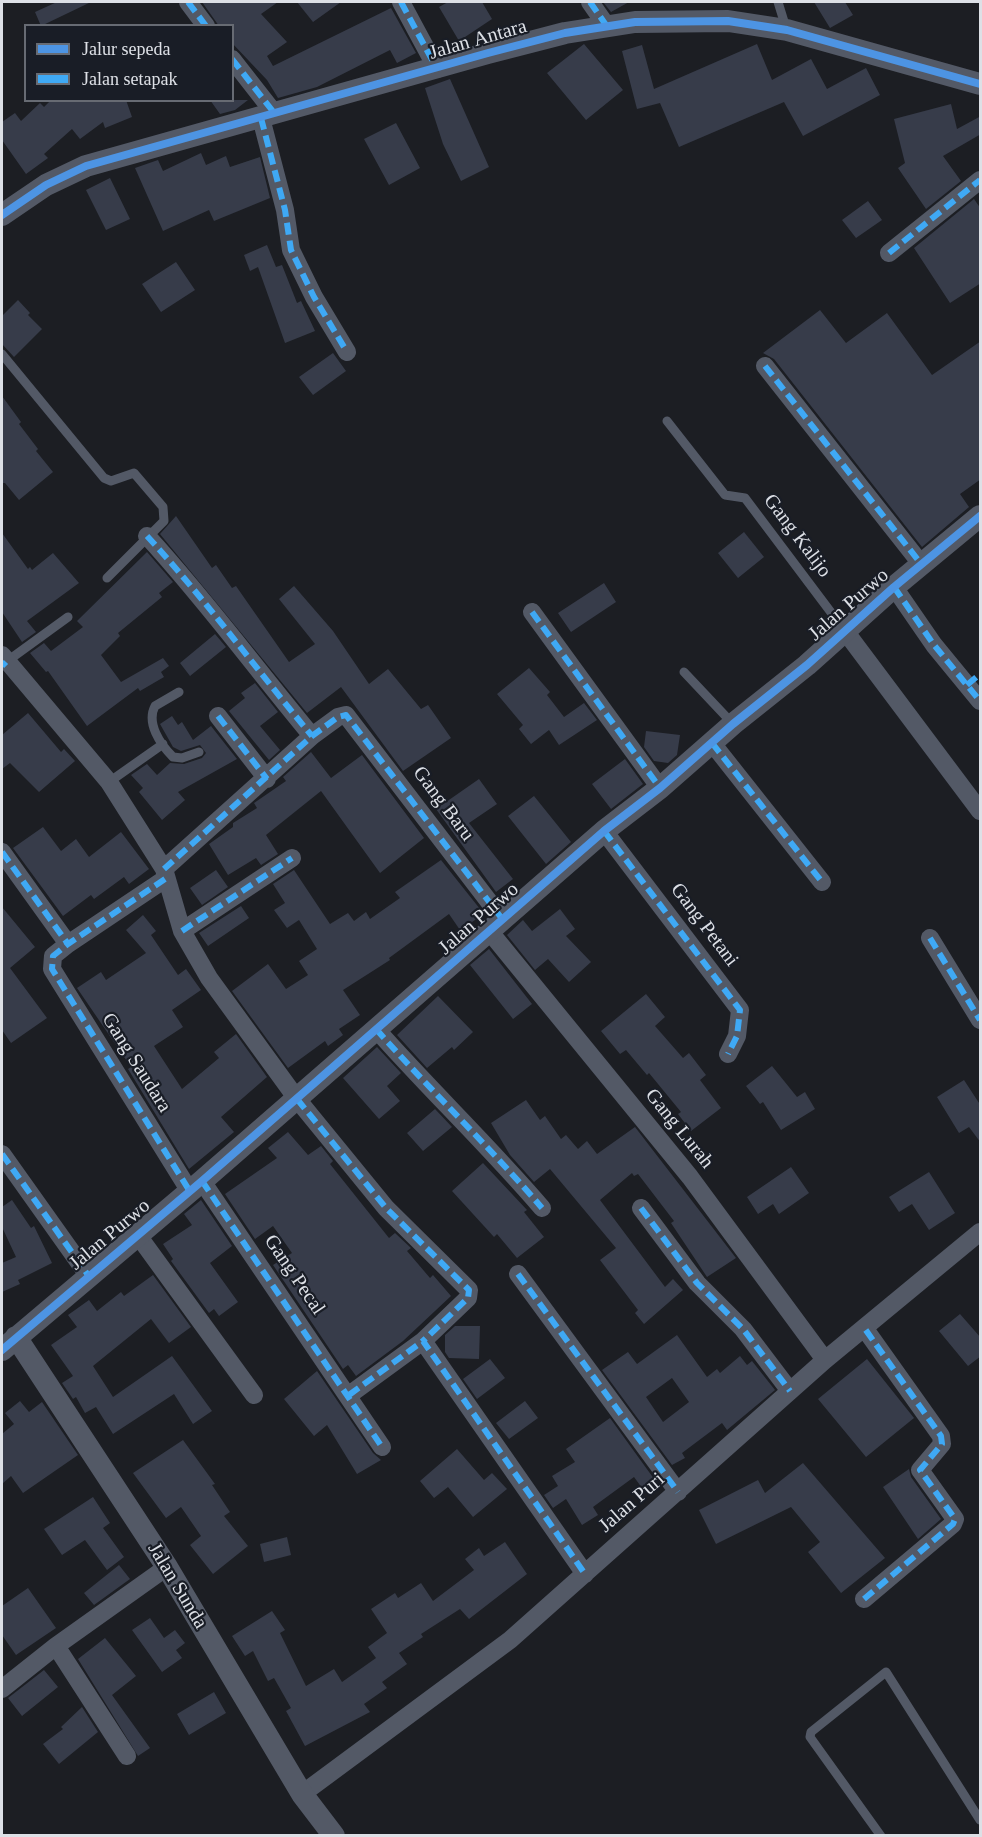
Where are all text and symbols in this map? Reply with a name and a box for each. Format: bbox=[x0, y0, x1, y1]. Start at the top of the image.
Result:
street label: Jalan Antara bbox=[426, 15, 530, 65]
legend bbox=[24, 24, 234, 102]
text: Jalur sepeda bbox=[82, 39, 170, 59]
text: Jalan setapak bbox=[82, 69, 177, 89]
street label: Gang Kalijo bbox=[758, 490, 836, 582]
street label: Jalan Purwo bbox=[804, 564, 894, 646]
street label: Gang Baru bbox=[407, 762, 479, 846]
street label: Jalan Purwo bbox=[434, 878, 524, 960]
street label: Gang Petani bbox=[665, 879, 743, 971]
street label: Gang Saudara bbox=[96, 1009, 176, 1117]
street label: Gang Lurah bbox=[639, 1084, 719, 1174]
street label: Jalan Purwo bbox=[65, 1194, 155, 1276]
street label: Gang Pecal bbox=[258, 1230, 330, 1320]
street label: Jalan Puri bbox=[594, 1468, 670, 1538]
street label: Jalan Sunda bbox=[142, 1539, 212, 1633]

